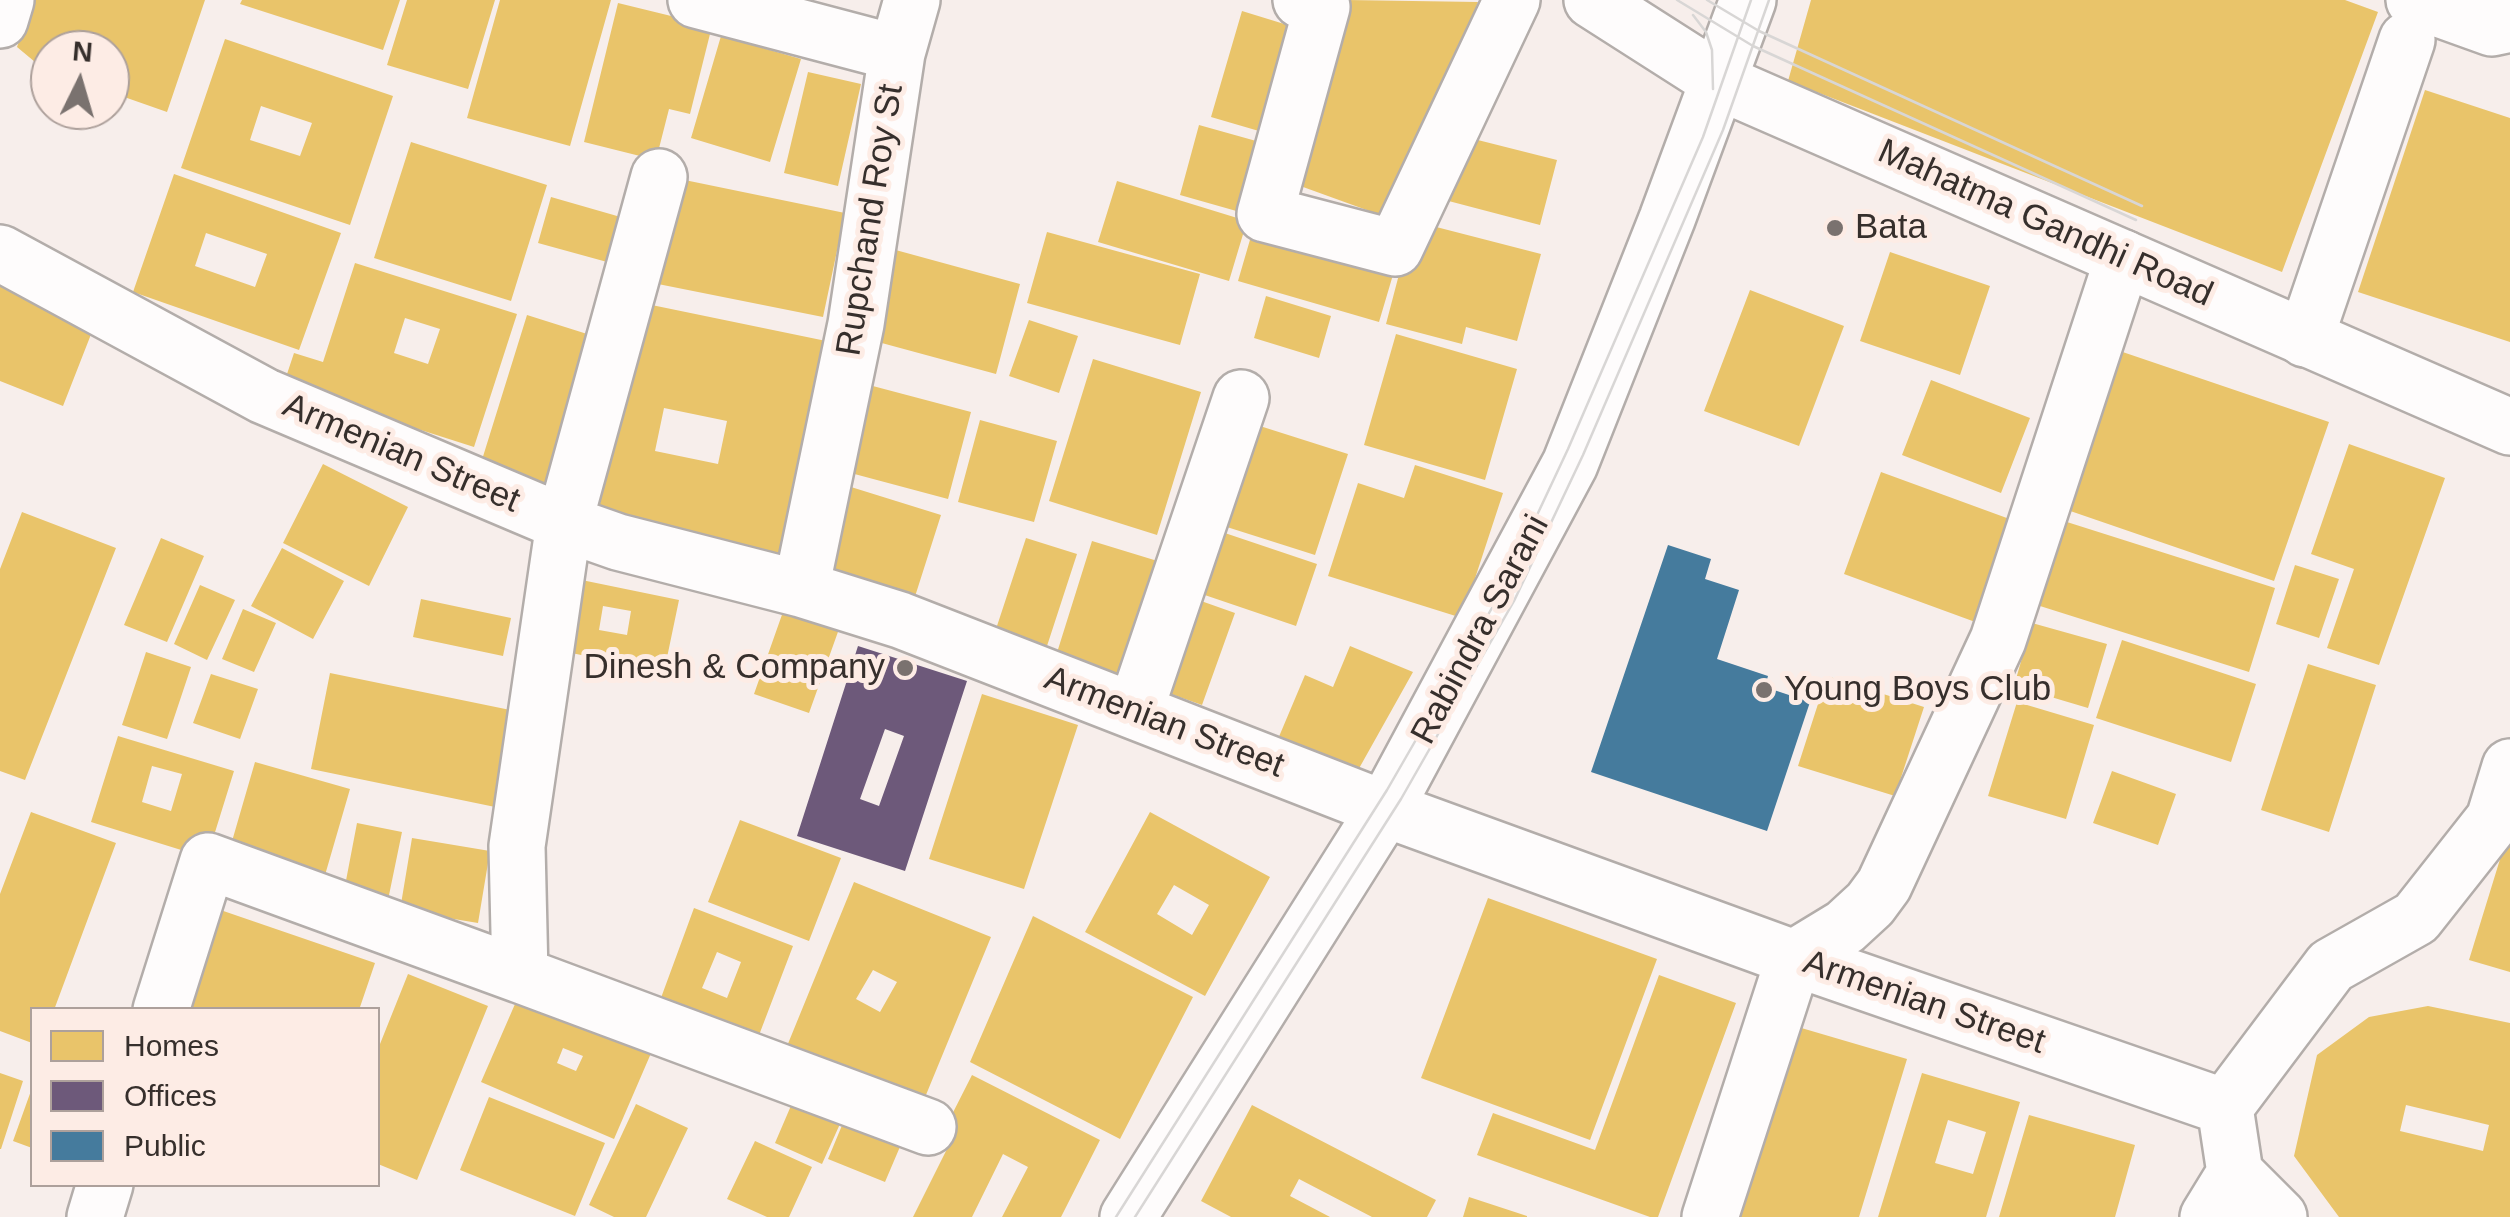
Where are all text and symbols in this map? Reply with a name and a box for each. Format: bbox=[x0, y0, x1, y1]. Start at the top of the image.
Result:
north arrow bbox=[30, 30, 130, 130]
text: N bbox=[71, 35, 94, 68]
street label: Rupchand Roy St bbox=[829, 81, 913, 359]
street label: Mahatma Gandhi Road bbox=[1871, 131, 2219, 317]
place label: Bata bbox=[1855, 207, 1927, 249]
marker: Bata bbox=[1824, 217, 1846, 239]
street label: Armenian Street bbox=[276, 385, 526, 523]
street label: Rabindra Sarani bbox=[1403, 508, 1559, 752]
place label: Dinesh & Company bbox=[583, 647, 885, 689]
marker: Dinesh & Company bbox=[894, 657, 916, 679]
street label: Armenian Street bbox=[1038, 658, 1290, 788]
place label: Young Boys Club bbox=[1784, 669, 2051, 711]
marker: Young Boys Club bbox=[1753, 679, 1775, 701]
street label: Armenian Street bbox=[1798, 942, 2050, 1064]
legend bbox=[30, 1007, 380, 1187]
text: Homes bbox=[124, 1029, 219, 1062]
text: Offices bbox=[124, 1079, 217, 1112]
text: Public bbox=[124, 1129, 206, 1162]

